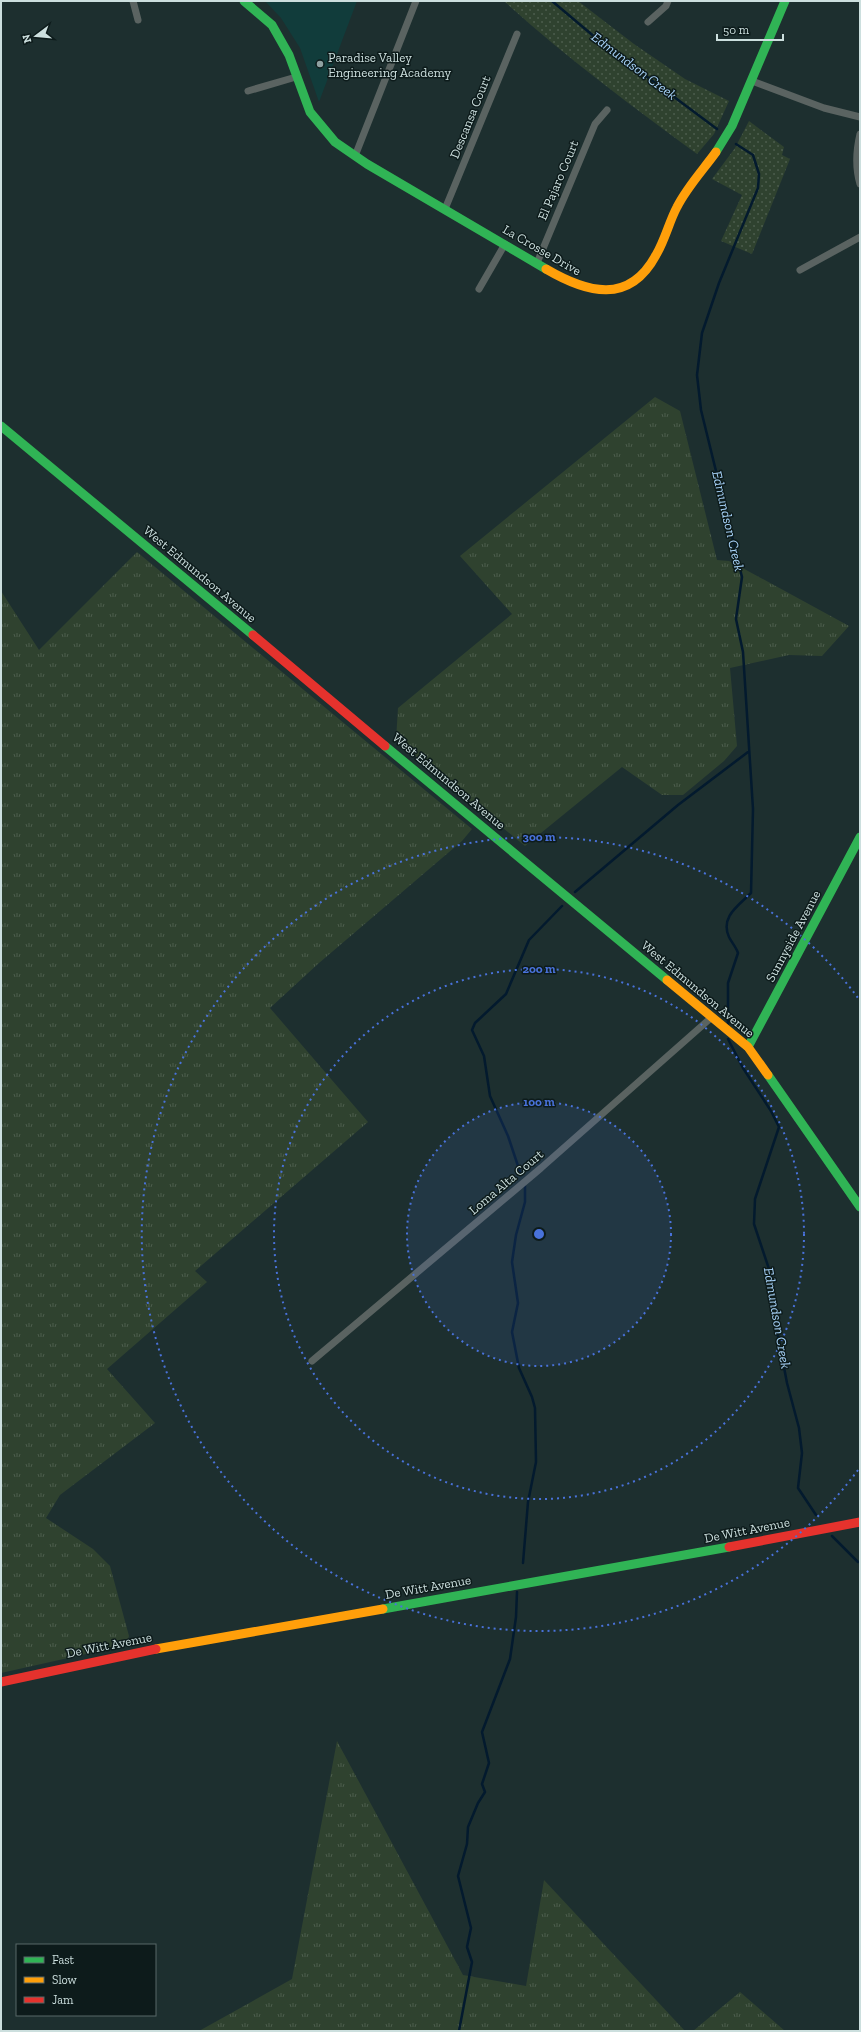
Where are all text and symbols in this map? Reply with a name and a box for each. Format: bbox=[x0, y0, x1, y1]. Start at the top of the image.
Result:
north arrow bbox=[16, 16, 56, 56]
scale bar bbox=[717, 16, 783, 42]
text: 50 m bbox=[723, 23, 750, 37]
water label: Edmundson Creek bbox=[588, 28, 680, 104]
text: N bbox=[19, 32, 34, 44]
place label: Paradise Valley Engineering Academy bbox=[328, 50, 451, 80]
marker: Paradise Valley Engineering Academy bbox=[315, 59, 325, 69]
street label: Descansa Court bbox=[447, 73, 494, 161]
street label: El Pajaro Court bbox=[534, 138, 582, 222]
street label: La Crosse Drive bbox=[500, 222, 584, 278]
water label: Edmundson Creek bbox=[708, 469, 748, 573]
street label: West Edmundson Avenue bbox=[141, 522, 259, 626]
street label: West Edmundson Avenue bbox=[390, 729, 508, 833]
text: 300 m bbox=[523, 830, 556, 844]
street label: Sunnyside Avenue bbox=[763, 888, 823, 984]
street label: West Edmundson Avenue bbox=[639, 937, 757, 1041]
text: 200 m bbox=[522, 962, 556, 976]
text: 100 m bbox=[523, 1095, 555, 1109]
street label: Loma Alta Court bbox=[466, 1146, 546, 1217]
centre of rings bbox=[532, 1227, 546, 1241]
water label: Edmundson Creek bbox=[760, 1266, 794, 1370]
street label: De Witt Avenue bbox=[703, 1514, 791, 1546]
street label: De Witt Avenue bbox=[384, 1572, 472, 1602]
street label: De Witt Avenue bbox=[65, 1629, 153, 1661]
legend bbox=[16, 1944, 156, 2016]
text: Fast bbox=[52, 1953, 75, 1967]
text: Slow bbox=[52, 1973, 78, 1987]
text: Jam bbox=[52, 1993, 74, 2007]

